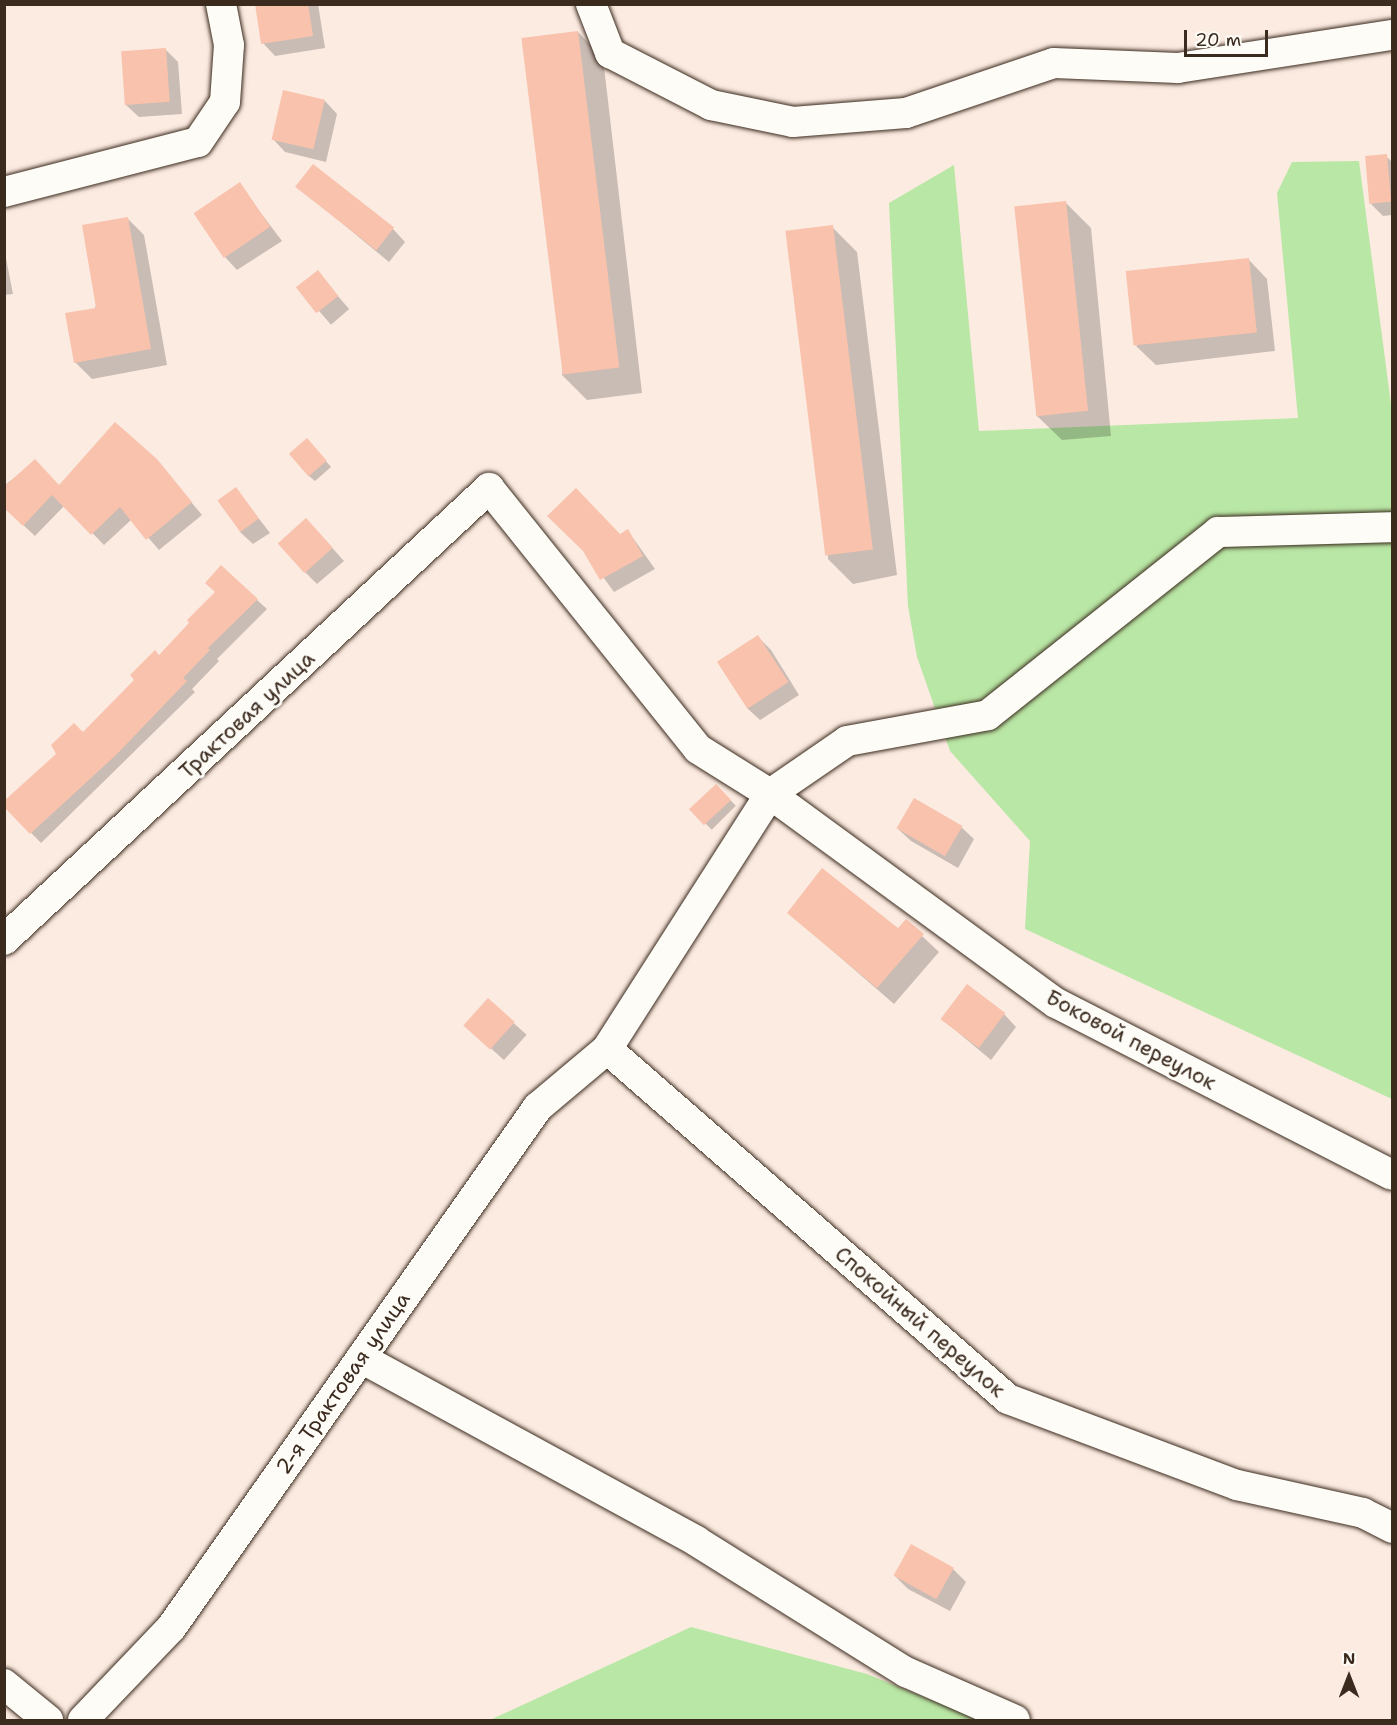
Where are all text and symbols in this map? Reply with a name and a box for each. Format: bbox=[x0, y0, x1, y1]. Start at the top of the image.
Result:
scale bar bbox=[1187, 18, 1271, 56]
text: 20 m bbox=[1195, 28, 1241, 52]
street label: Трактовая улица bbox=[174, 646, 320, 784]
street label: Боковой переулок bbox=[1042, 985, 1220, 1095]
street label: Спокойный переулок bbox=[830, 1241, 1010, 1403]
street label: 2-я Трактовая улица bbox=[271, 1287, 415, 1479]
north arrow bbox=[1319, 1647, 1379, 1707]
text: N bbox=[1343, 1648, 1355, 1669]

